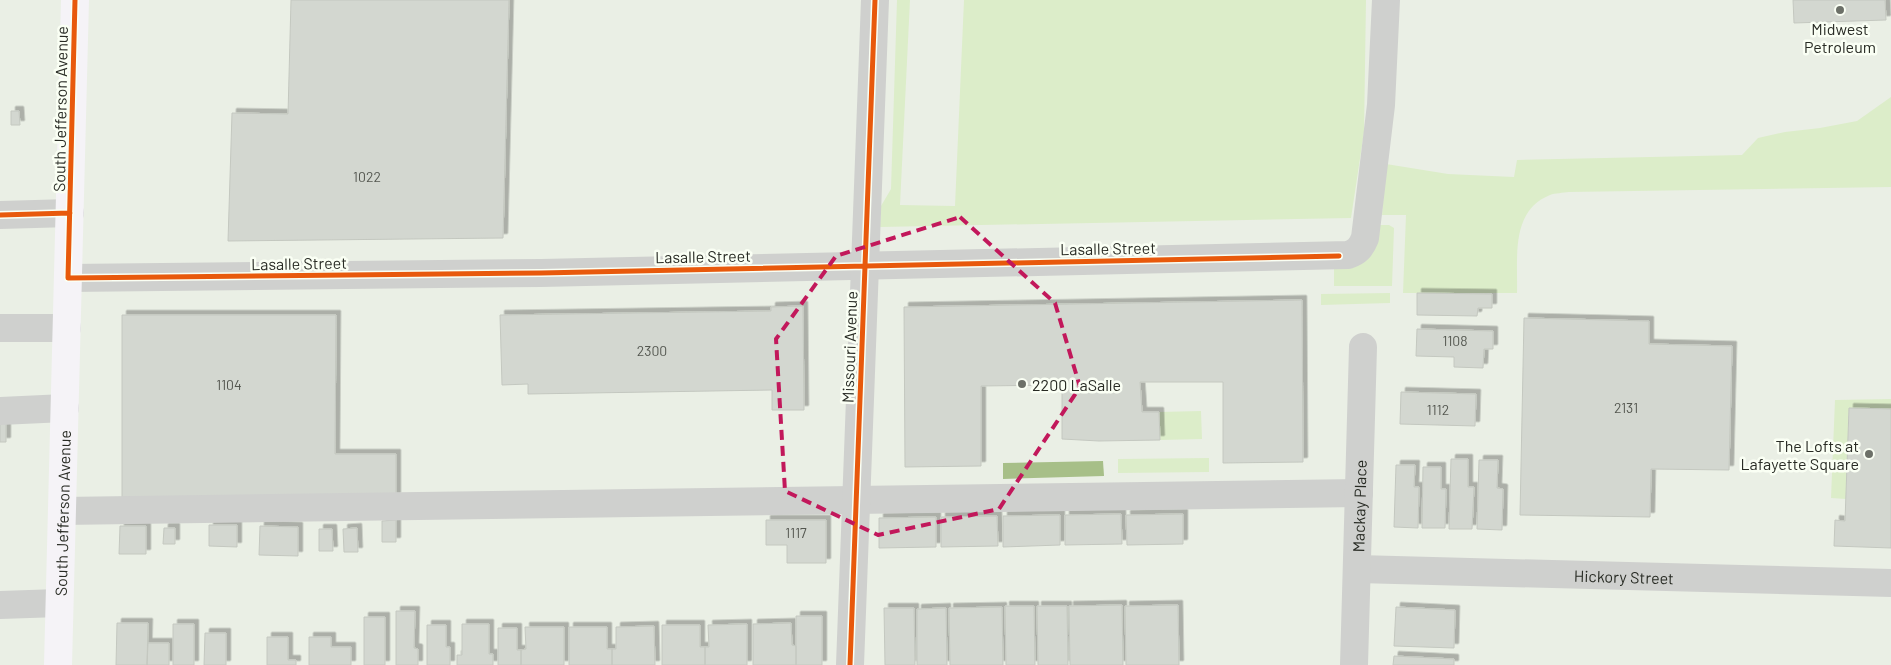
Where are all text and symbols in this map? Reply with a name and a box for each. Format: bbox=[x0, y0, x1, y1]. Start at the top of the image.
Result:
marker: Midwest Petroleum bbox=[1834, 4, 1846, 16]
place label: Midwest Petroleum bbox=[1804, 19, 1876, 56]
street label: South Jefferson Avenue bbox=[49, 26, 71, 192]
house number: 1022 bbox=[353, 168, 381, 185]
street label: Lasalle Street bbox=[1060, 238, 1156, 258]
street label: Lasalle Street bbox=[655, 246, 751, 266]
street label: Lasalle Street bbox=[251, 253, 347, 273]
street label: Missouri Avenue bbox=[838, 291, 860, 403]
house number: 1108 bbox=[1442, 332, 1468, 349]
house number: 2300 bbox=[637, 342, 667, 359]
place label: 2200 LaSalle bbox=[1032, 375, 1121, 394]
house number: 1104 bbox=[216, 376, 242, 393]
marker: 2200 LaSalle bbox=[1016, 378, 1028, 390]
house number: 2131 bbox=[1614, 399, 1638, 416]
house number: 1112 bbox=[1427, 401, 1449, 418]
street label: South Jefferson Avenue bbox=[50, 430, 74, 596]
place label: The Lofts at Lafayette Square bbox=[1740, 436, 1859, 473]
marker: The Lofts at Lafayette Square bbox=[1863, 448, 1875, 460]
street label: Mackay Place bbox=[1348, 459, 1369, 553]
house number: 1117 bbox=[785, 524, 807, 541]
street label: Hickory Street bbox=[1574, 565, 1674, 587]

